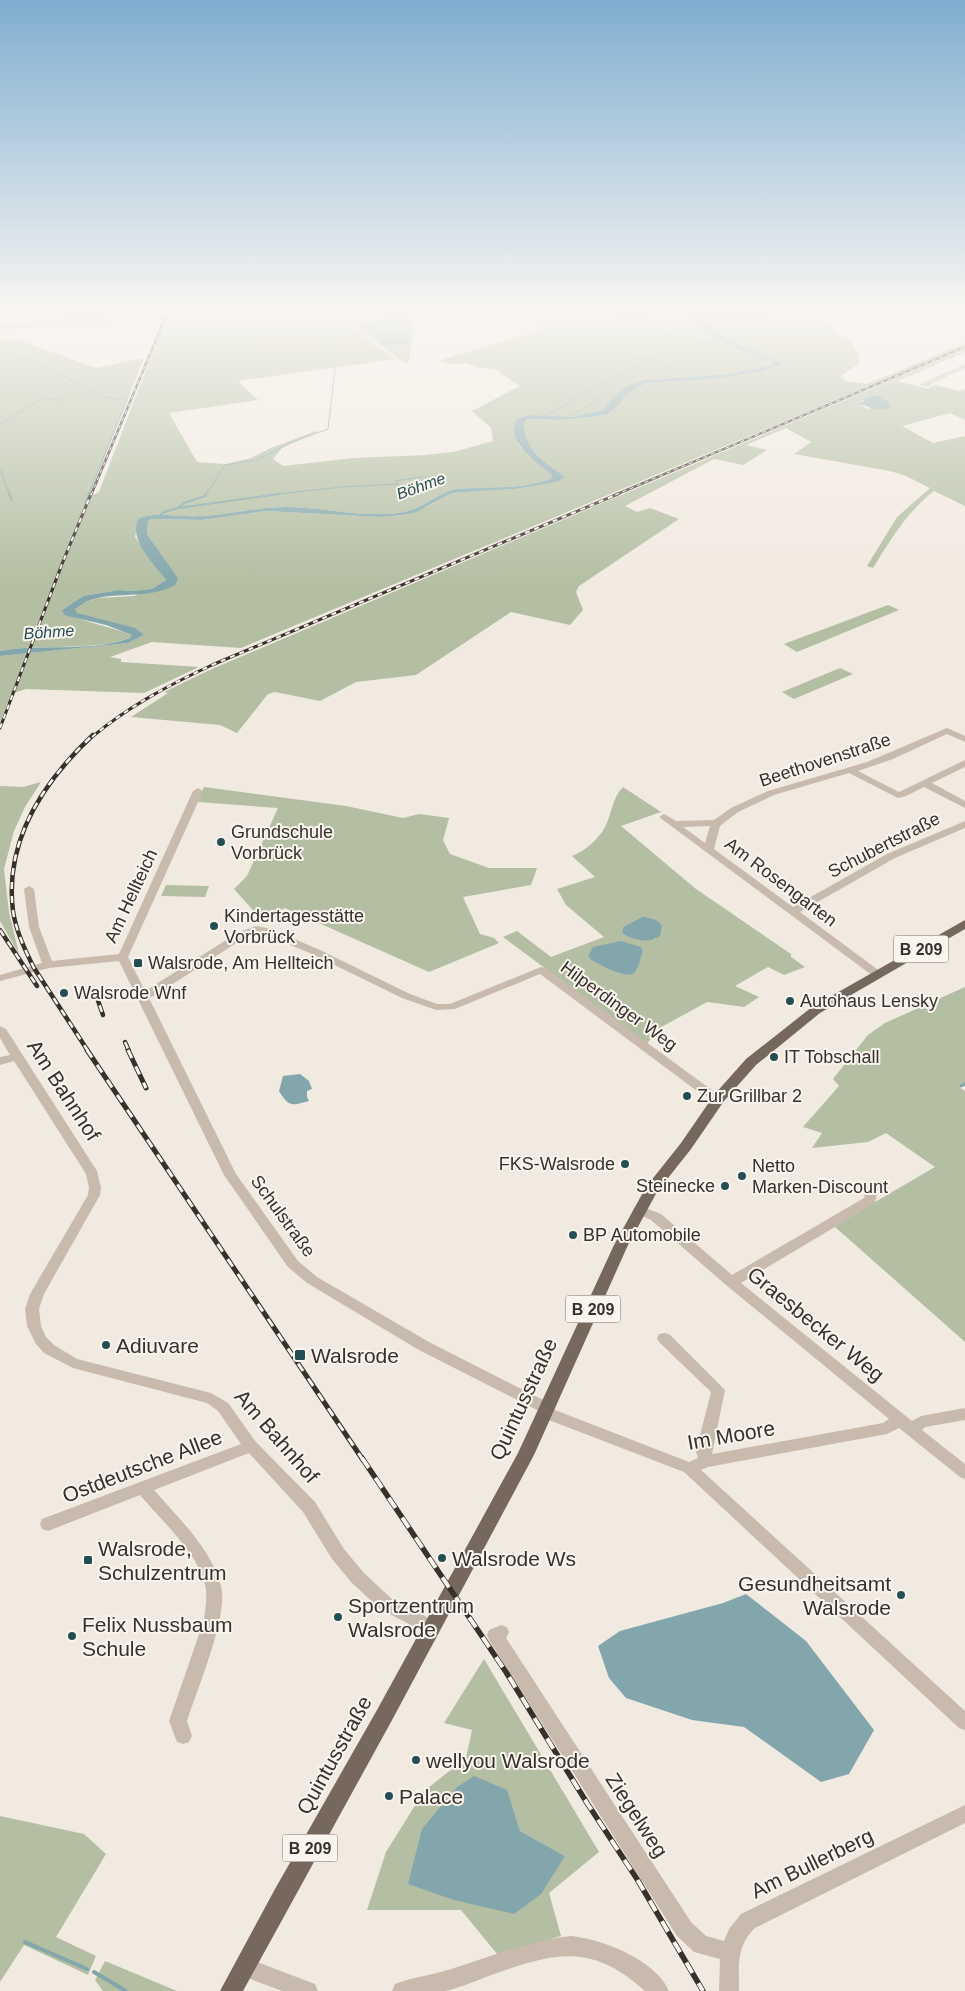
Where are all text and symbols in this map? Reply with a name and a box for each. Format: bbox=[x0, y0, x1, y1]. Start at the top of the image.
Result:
water label: Böhme bbox=[394, 469, 448, 503]
water label: Böhme bbox=[23, 622, 75, 642]
street label: Beethovenstraße bbox=[757, 729, 893, 791]
street label: Schubertstraße bbox=[825, 808, 943, 882]
place label: Grundschule Vorbrück bbox=[231, 822, 333, 863]
street label: Am Rosengarten bbox=[721, 833, 841, 931]
marker: Grundschule Vorbrück bbox=[215, 836, 227, 848]
street label: Am Hellteich bbox=[101, 846, 161, 946]
place label: Kindertagesstätte Vorbrück bbox=[224, 906, 364, 947]
marker: Kindertagesstätte Vorbrück bbox=[208, 920, 220, 932]
road number: B 209 bbox=[894, 936, 948, 962]
place label: Walsrode, Am Hellteich bbox=[148, 953, 333, 973]
marker: Walsrode, Am Hellteich bbox=[132, 957, 144, 969]
street label: Hilperdinger Weg bbox=[557, 957, 681, 1055]
place label: Walsrode Wnf bbox=[74, 983, 187, 1003]
marker: Walsrode Wnf bbox=[58, 987, 70, 999]
place label: Autohaus Lensky bbox=[800, 991, 938, 1011]
marker: Autohaus Lensky bbox=[784, 995, 796, 1007]
street label: Am Bahnhof bbox=[23, 1035, 105, 1145]
place label: IT Tobschall bbox=[784, 1047, 879, 1067]
marker: IT Tobschall bbox=[768, 1051, 780, 1063]
place label: Zur Grillbar 2 bbox=[697, 1086, 802, 1106]
marker: Zur Grillbar 2 bbox=[681, 1090, 693, 1102]
place label: FKS-Walsrode bbox=[499, 1154, 615, 1174]
place label: Netto Marken-Discount bbox=[752, 1156, 888, 1197]
marker: FKS-Walsrode bbox=[619, 1158, 631, 1170]
marker: Netto Marken-Discount bbox=[736, 1170, 748, 1182]
street label: Schulstraße bbox=[247, 1171, 319, 1261]
place label: Steinecke bbox=[636, 1176, 715, 1196]
marker: Steinecke bbox=[719, 1180, 731, 1192]
place label: BP Automobile bbox=[583, 1225, 701, 1245]
marker: BP Automobile bbox=[567, 1229, 579, 1241]
street label: Graesbecker Weg bbox=[743, 1262, 889, 1386]
road number: B 209 bbox=[566, 1296, 620, 1322]
place label: Adiuvare bbox=[116, 1334, 199, 1357]
street label: Quintusstraße bbox=[485, 1334, 561, 1464]
marker: Adiuvare bbox=[100, 1339, 112, 1351]
place label: Walsrode bbox=[311, 1344, 399, 1367]
marker: Walsrode bbox=[293, 1348, 307, 1362]
street label: Am Bahnhof bbox=[230, 1385, 324, 1487]
street label: Im Moore bbox=[685, 1416, 777, 1454]
street label: Ostdeutsche Allee bbox=[59, 1425, 225, 1507]
place label: Walsrode, Schulzentrum bbox=[98, 1537, 226, 1584]
place label: Walsrode Ws bbox=[452, 1547, 576, 1570]
marker: Walsrode Ws bbox=[436, 1552, 448, 1564]
marker: Walsrode, Schulzentrum bbox=[82, 1554, 94, 1566]
place label: Gesundheitsamt Walsrode bbox=[738, 1572, 891, 1619]
marker: Gesundheitsamt Walsrode bbox=[895, 1589, 907, 1601]
place label: Sportzentrum Walsrode bbox=[348, 1594, 474, 1641]
marker: Sportzentrum Walsrode bbox=[332, 1611, 344, 1623]
place label: Felix Nussbaum Schule bbox=[82, 1613, 233, 1660]
marker: Felix Nussbaum Schule bbox=[66, 1630, 78, 1642]
street label: Quintusstraße bbox=[292, 1692, 376, 1818]
place label: wellyou Walsrode bbox=[425, 1749, 590, 1772]
marker: wellyou Walsrode bbox=[410, 1754, 422, 1766]
street label: Ziegelweg bbox=[601, 1769, 673, 1861]
place label: Palace bbox=[399, 1785, 463, 1808]
marker: Palace bbox=[383, 1790, 395, 1802]
street label: Am Bullerberg bbox=[747, 1823, 877, 1903]
road number: B 209 bbox=[282, 1835, 338, 1862]

